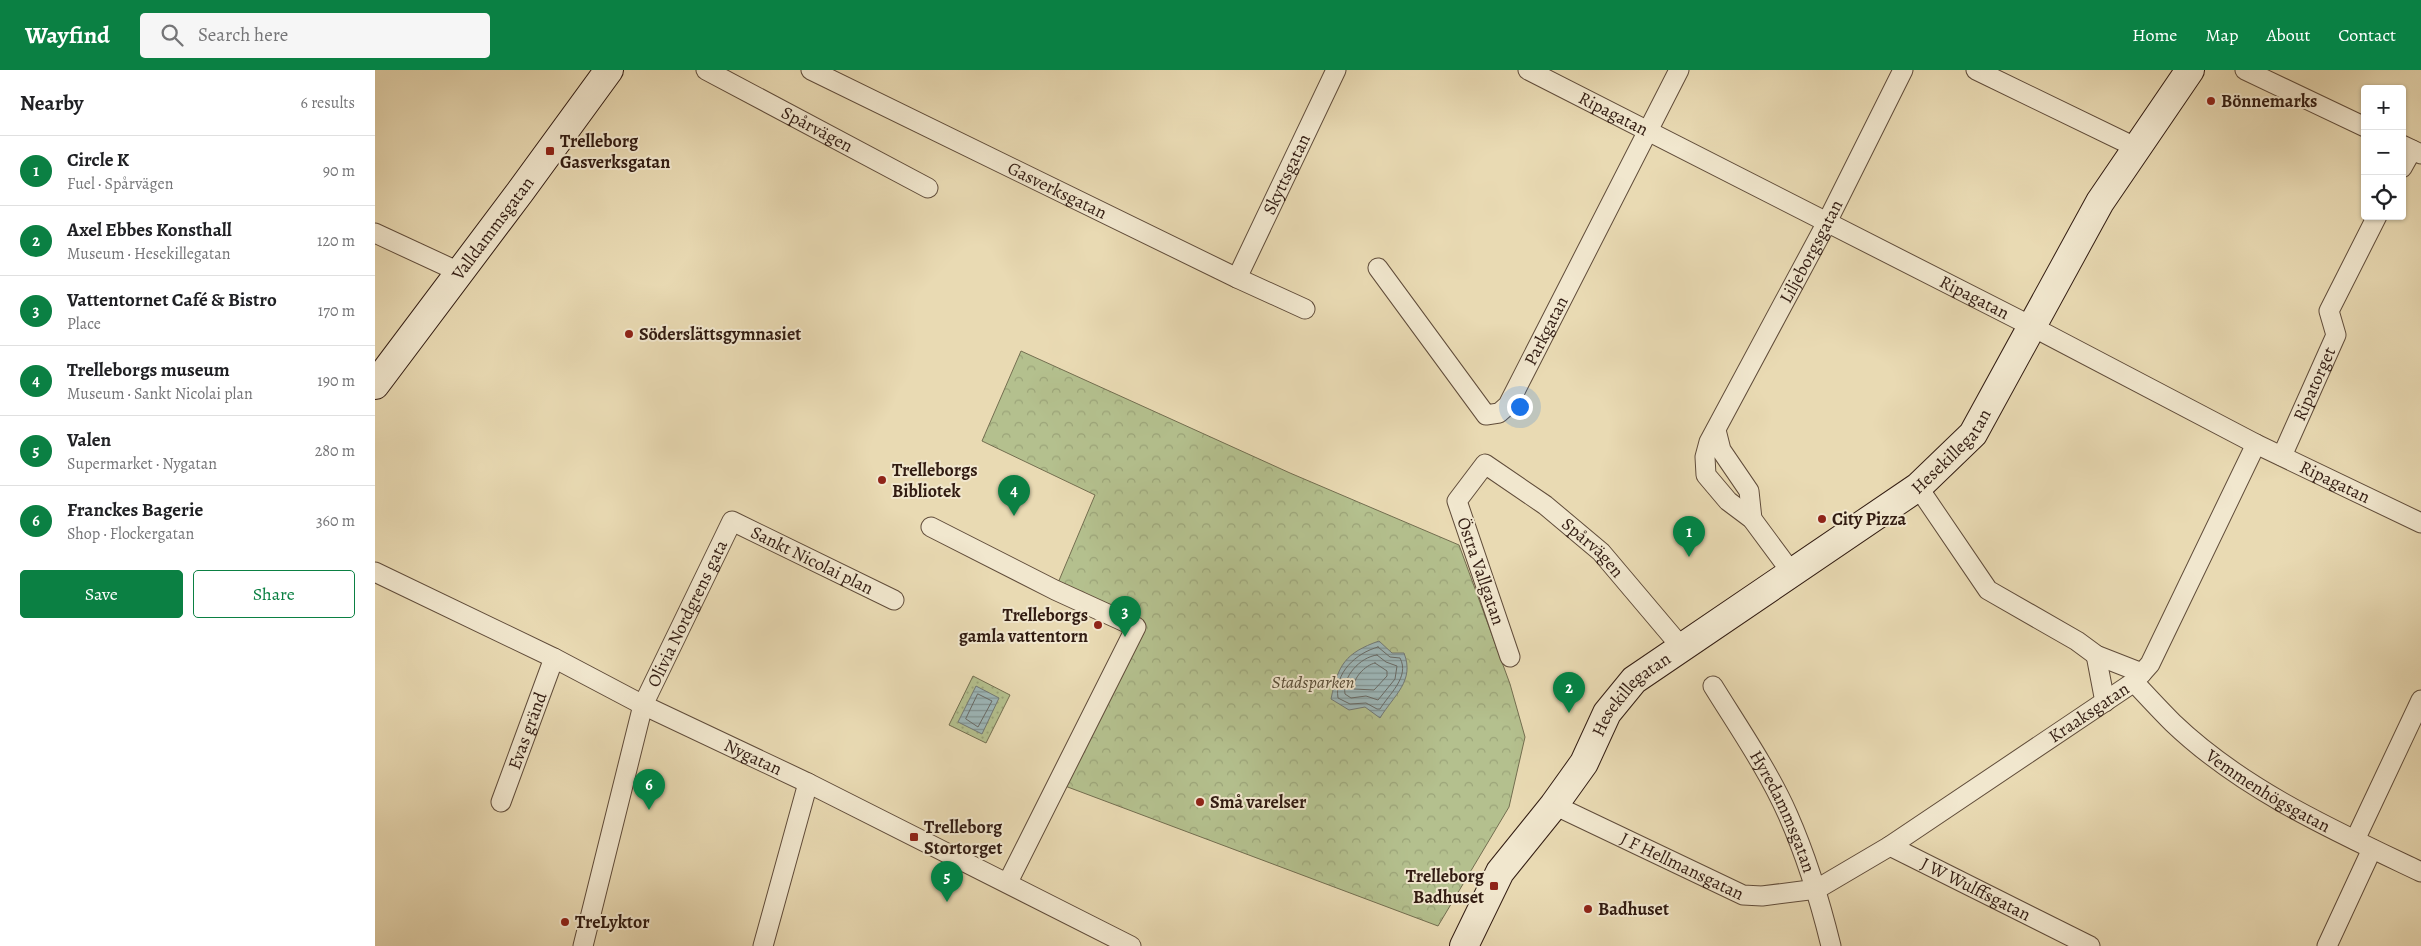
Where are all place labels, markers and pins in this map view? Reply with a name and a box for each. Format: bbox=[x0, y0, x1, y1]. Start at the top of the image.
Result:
place label: Bönnemarks bbox=[2221, 89, 2317, 113]
marker: Bönnemarks bbox=[2205, 95, 2217, 107]
place label: Trelleborg Gasverksgatan bbox=[560, 129, 670, 174]
marker: Trelleborg Gasverksgatan bbox=[544, 145, 556, 157]
place label: Söderslättsgymnasiet bbox=[639, 322, 801, 346]
marker: Söderslättsgymnasiet bbox=[623, 328, 635, 340]
place label: Trelleborgs Bibliotek bbox=[892, 458, 978, 503]
marker: Trelleborgs Bibliotek bbox=[876, 474, 888, 486]
pin: 4 bbox=[998, 475, 1030, 516]
place label: City Pizza bbox=[1832, 507, 1907, 531]
marker: City Pizza bbox=[1816, 513, 1828, 525]
pin: 1 bbox=[1673, 516, 1705, 557]
pin: 3 bbox=[1109, 596, 1141, 637]
place label: Trelleborgs gamla vattentorn bbox=[959, 603, 1088, 648]
marker: Trelleborgs gamla vattentorn bbox=[1092, 619, 1104, 631]
pin: 2 bbox=[1553, 672, 1585, 713]
pin: 6 bbox=[633, 769, 665, 810]
place label: Små varelser bbox=[1210, 790, 1307, 814]
marker: Små varelser bbox=[1194, 796, 1206, 808]
place label: Trelleborg Stortorget bbox=[924, 815, 1003, 860]
marker: Trelleborg Stortorget bbox=[908, 831, 920, 843]
pin: 5 bbox=[931, 861, 963, 902]
place label: Trelleborg Badhuset bbox=[1406, 864, 1485, 909]
marker: Trelleborg Badhuset bbox=[1488, 880, 1500, 892]
place label: Badhuset bbox=[1598, 897, 1669, 921]
marker: Badhuset bbox=[1582, 903, 1594, 915]
place label: TreLyktor bbox=[575, 910, 650, 934]
marker: TreLyktor bbox=[559, 916, 571, 928]

